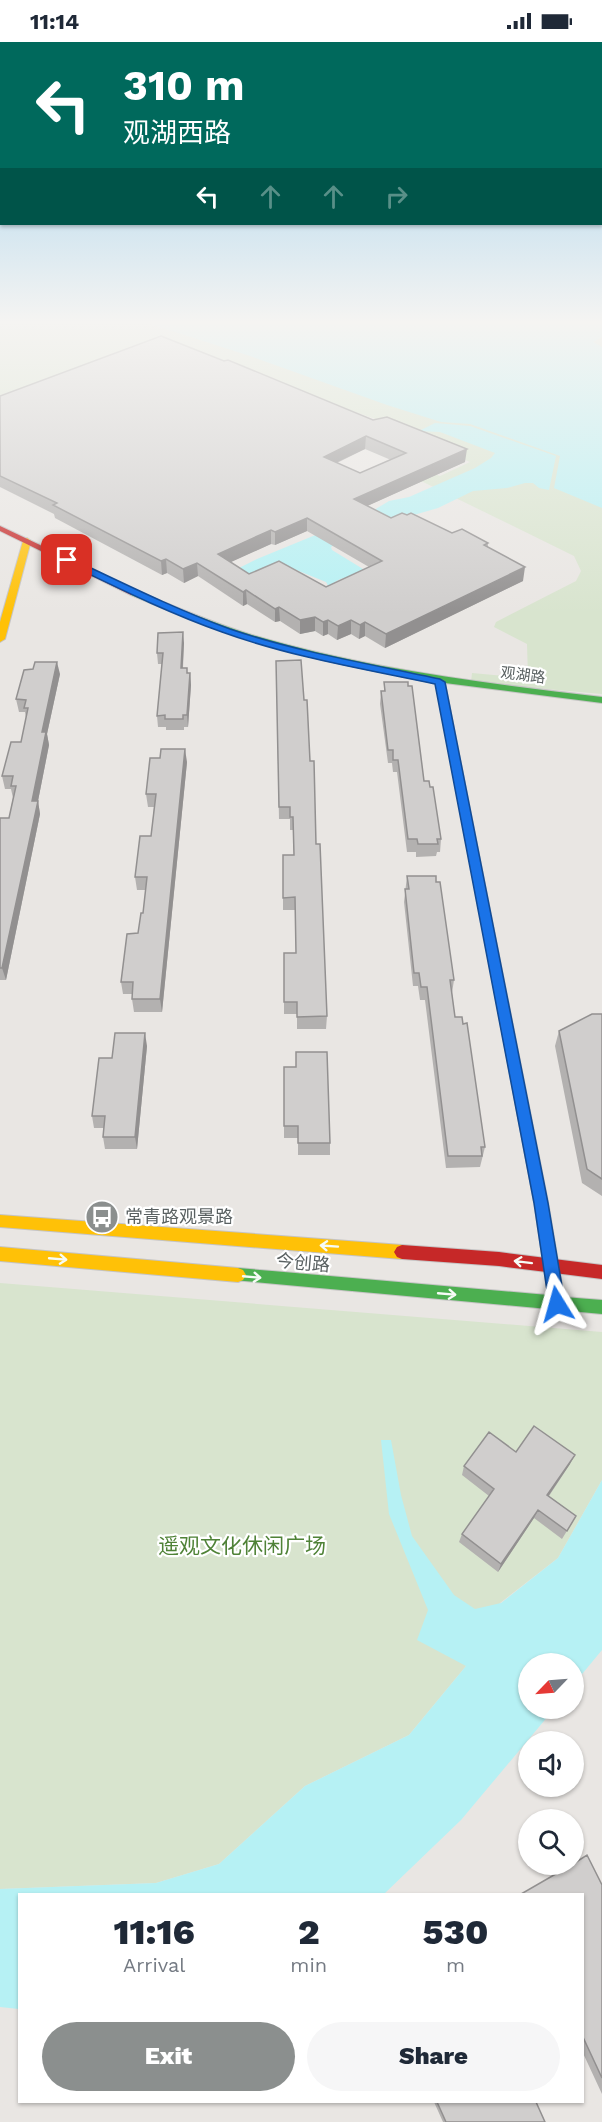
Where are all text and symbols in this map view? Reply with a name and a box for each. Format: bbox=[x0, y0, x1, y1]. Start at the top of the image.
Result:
text: 11:14 bbox=[30, 9, 79, 34]
text: 310 m bbox=[123, 61, 245, 110]
icon: left bbox=[24, 66, 102, 144]
text: 观湖西路 bbox=[123, 117, 231, 149]
icon: left bbox=[191, 180, 224, 213]
icon: ahead bbox=[254, 180, 287, 213]
icon: ahead bbox=[317, 180, 350, 213]
icon: right bbox=[380, 180, 413, 213]
pin bbox=[41, 534, 92, 585]
icon: arrive bbox=[50, 543, 83, 576]
street label: 观湖路 bbox=[500, 663, 546, 687]
bus stop icon: 常青路观景路 bbox=[84, 1199, 120, 1235]
place label: 常青路观景路 bbox=[125, 1206, 233, 1227]
one-way arrow bbox=[319, 1240, 339, 1251]
street label: 今创路 bbox=[275, 1250, 331, 1275]
one-way arrow bbox=[48, 1254, 68, 1265]
one-way arrow bbox=[514, 1256, 534, 1267]
one-way arrow bbox=[242, 1272, 262, 1283]
position arrow bbox=[525, 1272, 589, 1336]
one-way arrow bbox=[436, 1289, 456, 1300]
park label: 遥观文化休闲广场 bbox=[158, 1533, 326, 1558]
north arrow bbox=[518, 1653, 584, 1719]
map controls bbox=[518, 1653, 584, 1875]
button: sound bbox=[518, 1731, 584, 1797]
button: search bbox=[518, 1809, 584, 1875]
text: 11:16 bbox=[113, 1911, 195, 1953]
text: 2 bbox=[298, 1911, 320, 1953]
text: 530 bbox=[423, 1911, 489, 1953]
text: Arrival bbox=[123, 1953, 185, 1977]
text: min bbox=[290, 1953, 327, 1977]
text: m bbox=[446, 1953, 465, 1977]
button: Exit bbox=[42, 2022, 295, 2091]
button: Share bbox=[307, 2022, 560, 2091]

